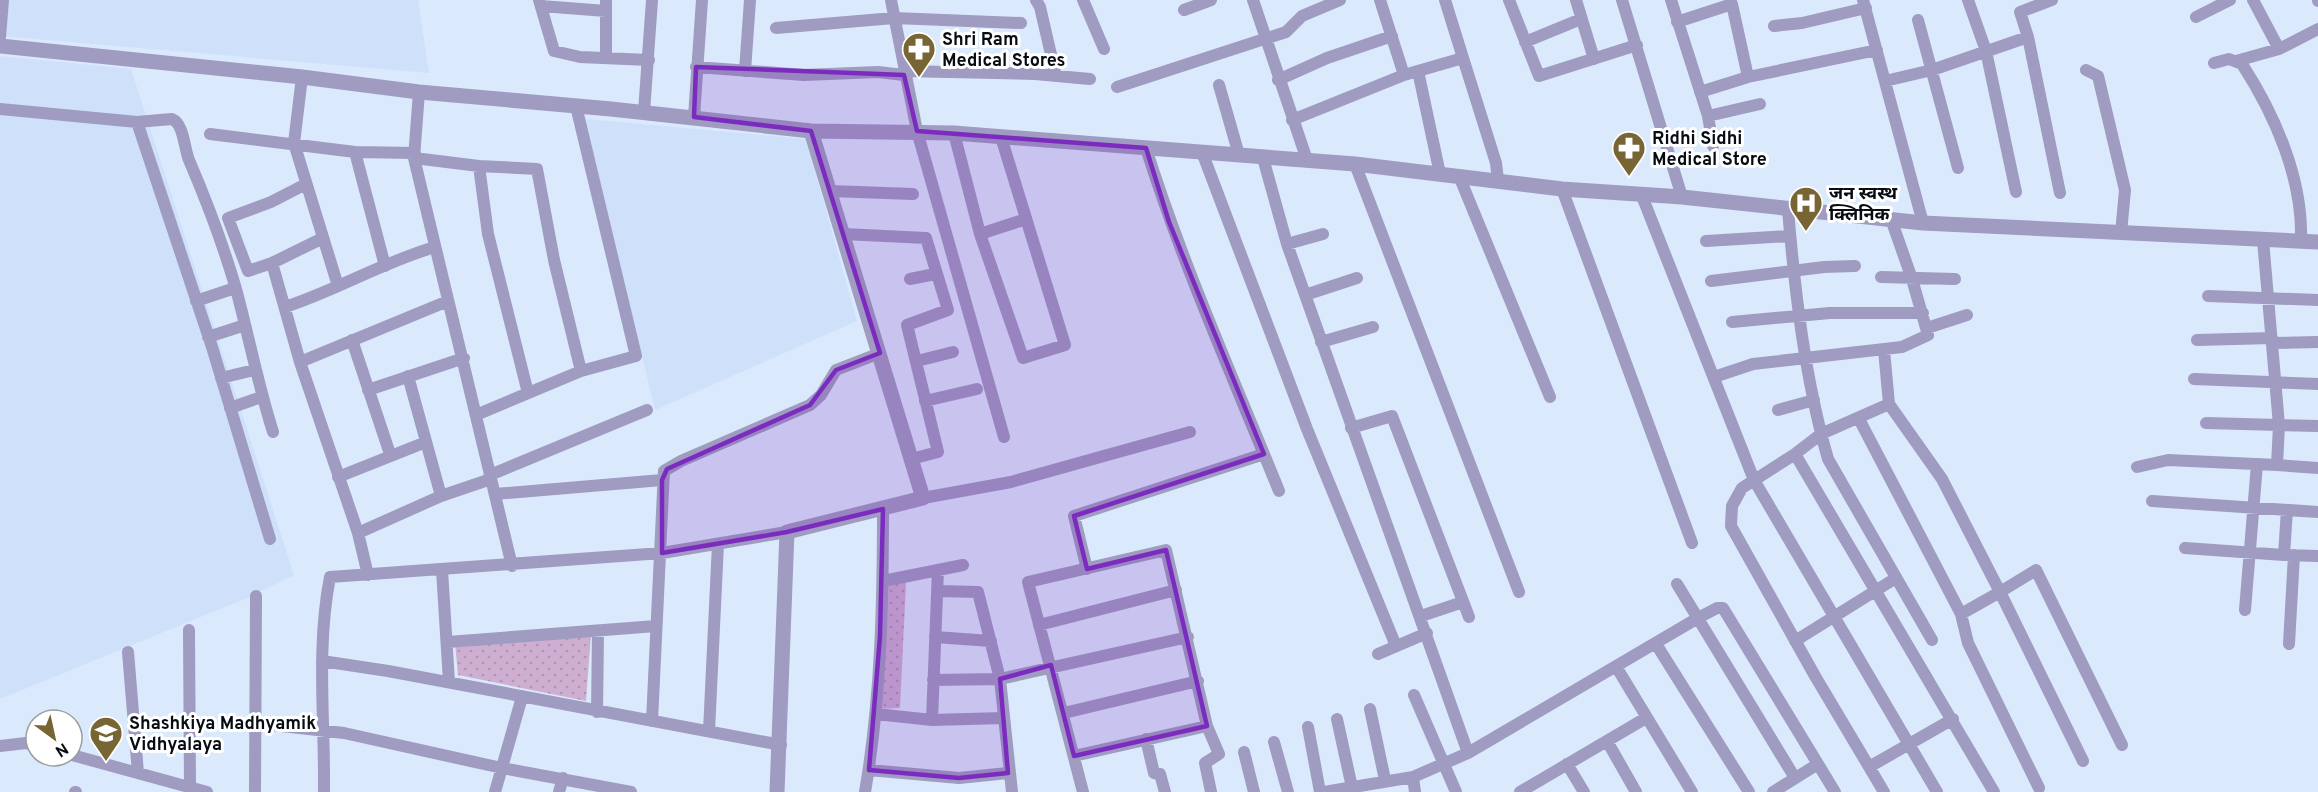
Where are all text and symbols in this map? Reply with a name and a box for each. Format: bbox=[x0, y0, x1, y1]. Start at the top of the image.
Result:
place label: Shri Ram Medical Stores bbox=[942, 29, 1065, 73]
pharmacy icon: Shri Ram Medical Stores bbox=[901, 31, 937, 78]
place label: Ridhi Sidhi Medical Store bbox=[1652, 128, 1767, 172]
pharmacy icon: Ridhi Sidhi Medical Store bbox=[1611, 130, 1647, 177]
place label: जन स्वस्थ क्लिनिक bbox=[1829, 183, 1898, 227]
hospital icon: जन स्वस्थ क्लिनिक bbox=[1788, 185, 1824, 232]
north arrow bbox=[24, 708, 84, 768]
place label: Shashkiya Madhyamik Vidhyalaya bbox=[129, 713, 316, 757]
school or university icon: Shashkiya Madhyamik Vidhyalaya bbox=[88, 715, 124, 762]
text: N bbox=[51, 737, 71, 760]

